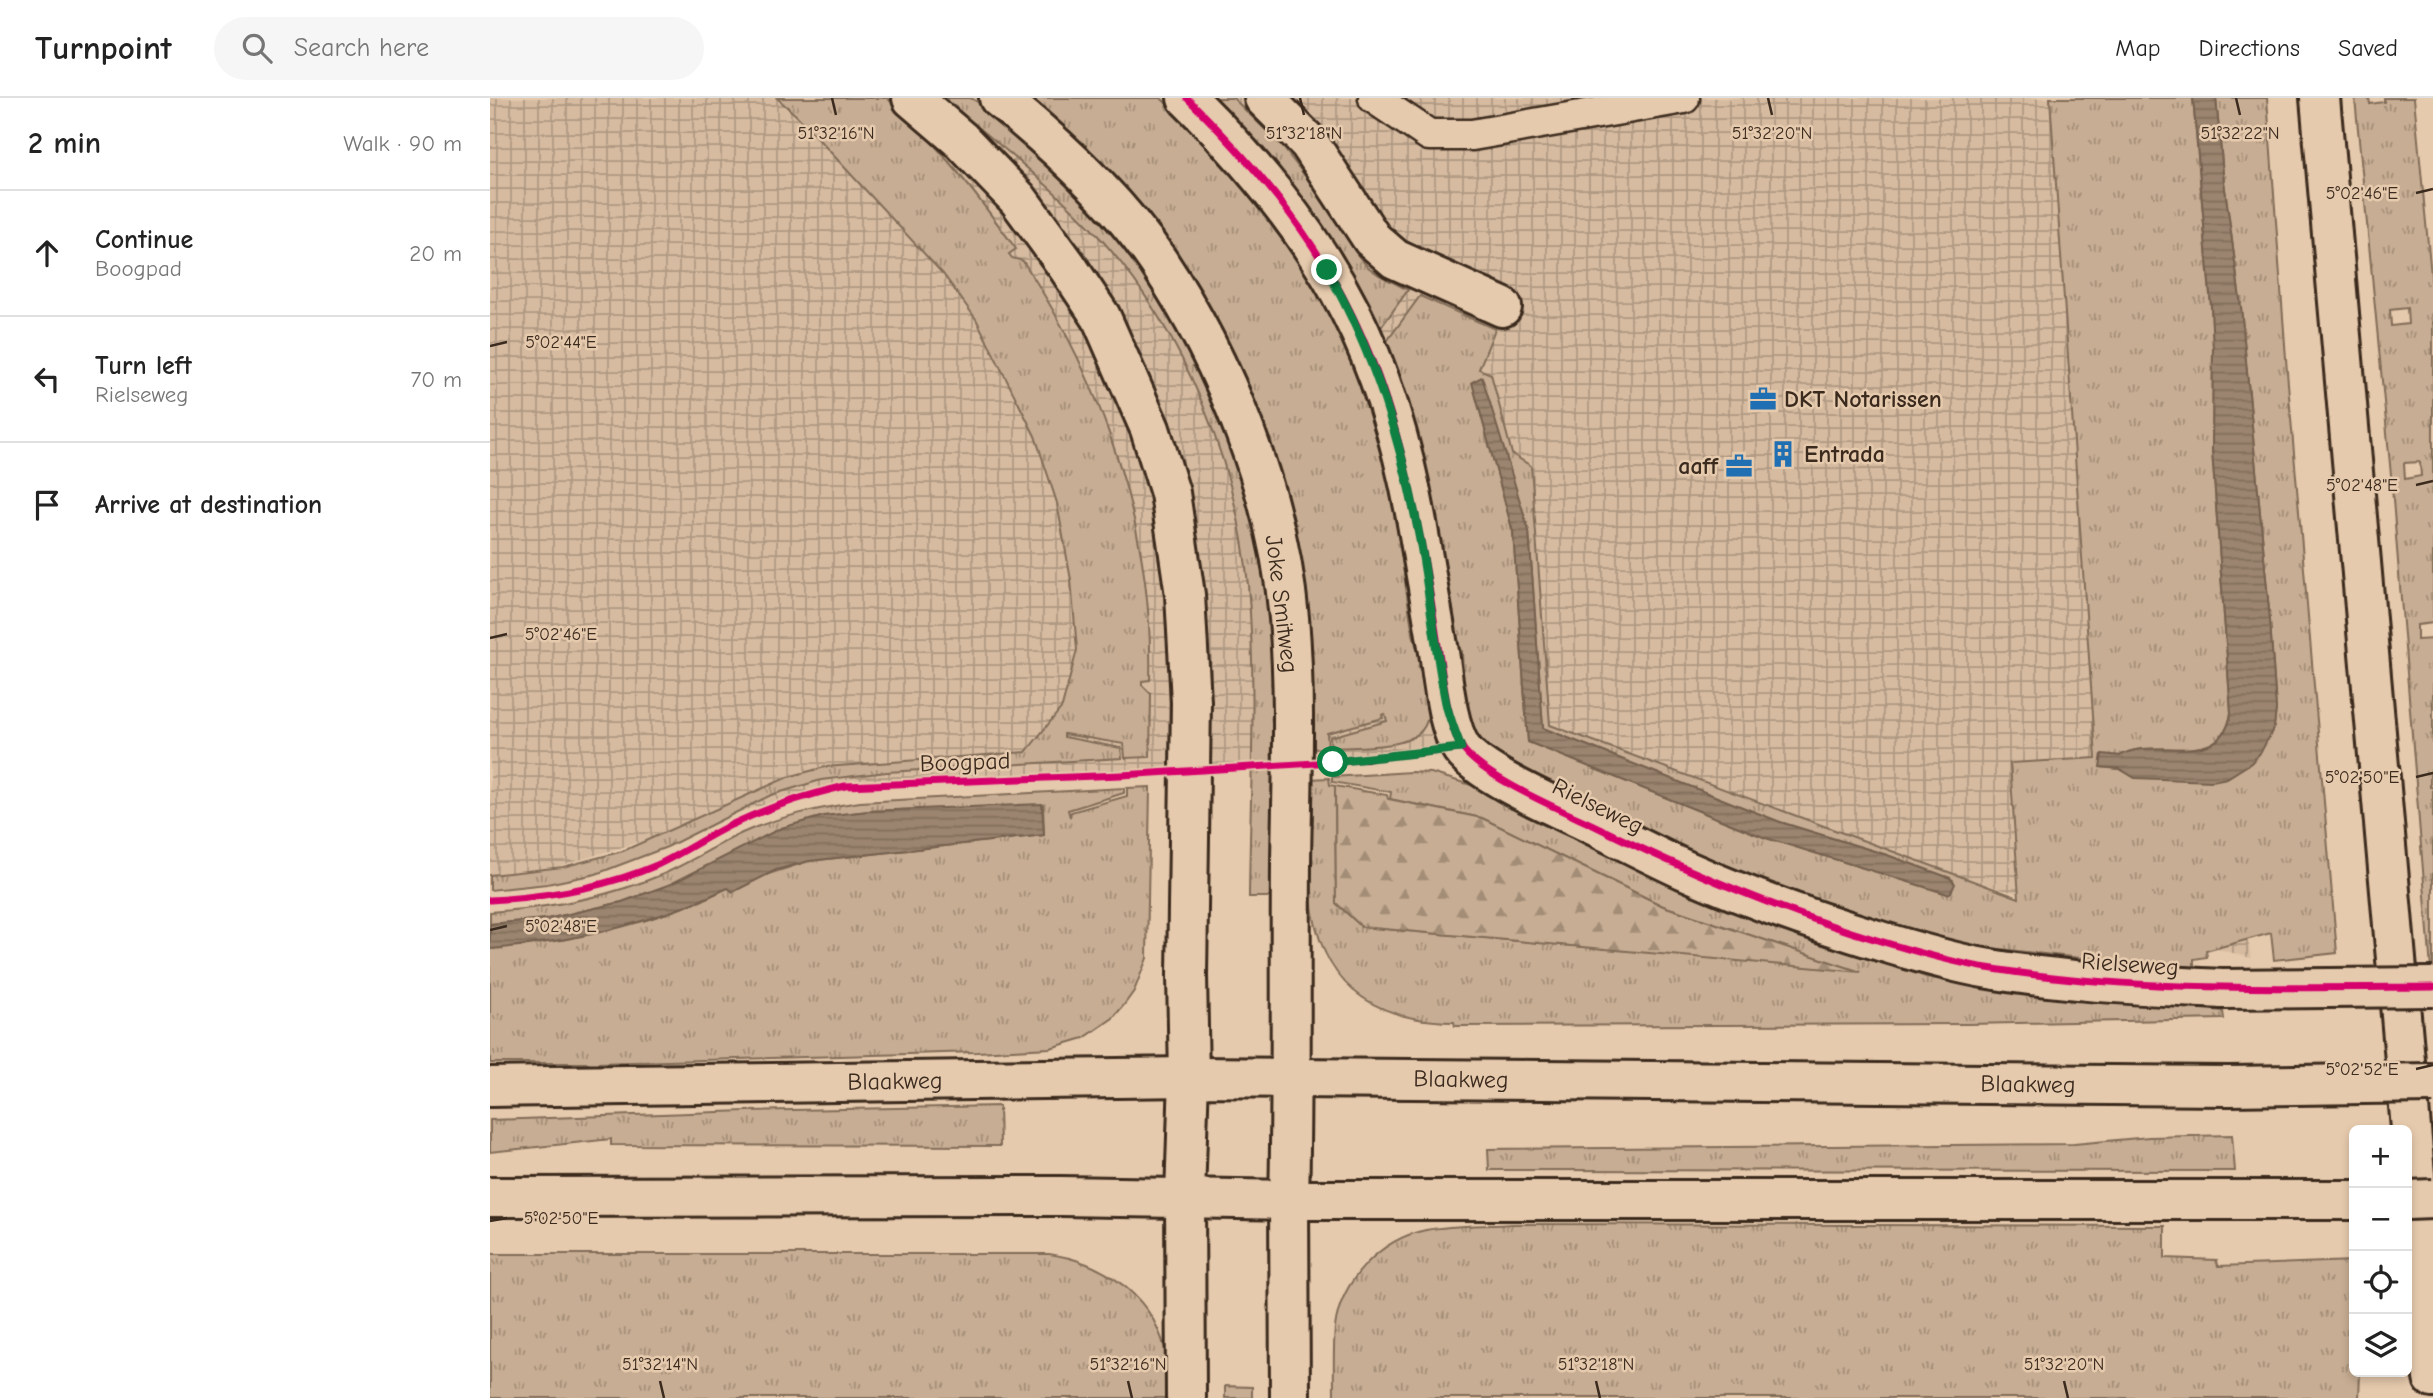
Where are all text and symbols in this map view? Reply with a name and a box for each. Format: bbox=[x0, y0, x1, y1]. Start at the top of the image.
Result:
search box bbox=[214, 17, 704, 80]
text: Turnpoint bbox=[35, 29, 172, 67]
icon: search bbox=[238, 29, 276, 67]
text: Search here bbox=[294, 33, 429, 63]
text: Map bbox=[2115, 34, 2161, 62]
text: Directions bbox=[2199, 34, 2300, 62]
text: Saved bbox=[2338, 34, 2398, 62]
text: 51°32'16"N bbox=[797, 123, 875, 144]
text: 51°32'18"N bbox=[1266, 123, 1342, 144]
text: 51°32'20"N bbox=[1732, 123, 1812, 144]
text: 51°32'22"N bbox=[2200, 123, 2280, 144]
text: 2 min bbox=[28, 126, 101, 161]
text: Walk · 90 m bbox=[343, 130, 462, 157]
text: 5°02'46"E bbox=[2326, 183, 2398, 204]
text: Continue bbox=[95, 225, 193, 255]
icon: ahead bbox=[28, 234, 66, 272]
text: 20 m bbox=[409, 240, 462, 267]
route end bbox=[1311, 254, 1342, 285]
text: Boogpad bbox=[95, 255, 182, 282]
text: 5°02'44"E bbox=[525, 332, 597, 353]
text: Turn left bbox=[95, 351, 192, 381]
icon: left bbox=[28, 360, 66, 398]
text: 70 m bbox=[410, 366, 462, 393]
text: Rielseweg bbox=[95, 381, 189, 408]
office icon: DKT Notarissen bbox=[1748, 384, 1778, 414]
place label: DKT Notarissen bbox=[1784, 385, 1942, 413]
building icon: Entrada bbox=[1768, 439, 1798, 469]
place label: Entrada bbox=[1804, 440, 1885, 468]
office icon: aaff bbox=[1724, 451, 1754, 481]
place label: aaff bbox=[1678, 452, 1719, 480]
text: 5°02'48"E bbox=[2326, 475, 2398, 496]
icon: arrive bbox=[28, 486, 66, 524]
text: Arrive at destination bbox=[95, 490, 322, 520]
street label: Joke Smitweg bbox=[1260, 533, 1304, 675]
text: 5°02'46"E bbox=[525, 624, 597, 645]
street label: Boogpad bbox=[919, 746, 1011, 778]
route start bbox=[1317, 746, 1348, 777]
text: 5°02'50"E bbox=[2325, 767, 2399, 788]
street label: Rielseweg bbox=[1548, 772, 1648, 840]
text: 5°02'48"E bbox=[525, 916, 597, 937]
street label: Rielseweg bbox=[2080, 947, 2180, 981]
text: 5°02'52"E bbox=[2325, 1059, 2399, 1080]
street label: Blaakweg bbox=[1413, 1064, 1509, 1094]
street label: Blaakweg bbox=[847, 1066, 943, 1096]
street label: Blaakweg bbox=[1980, 1069, 2076, 1099]
map controls bbox=[2349, 1125, 2412, 1377]
button: + bbox=[2349, 1125, 2412, 1188]
button: − bbox=[2349, 1188, 2412, 1251]
text: 5°02'50"E bbox=[524, 1208, 598, 1229]
button: locate bbox=[2349, 1251, 2412, 1314]
button: layers bbox=[2349, 1314, 2412, 1377]
text: 51°32'14"N bbox=[622, 1354, 698, 1375]
text: 51°32'16"N bbox=[1089, 1354, 1167, 1375]
text: 51°32'18"N bbox=[1558, 1354, 1634, 1375]
text: 51°32'20"N bbox=[2024, 1354, 2104, 1375]

